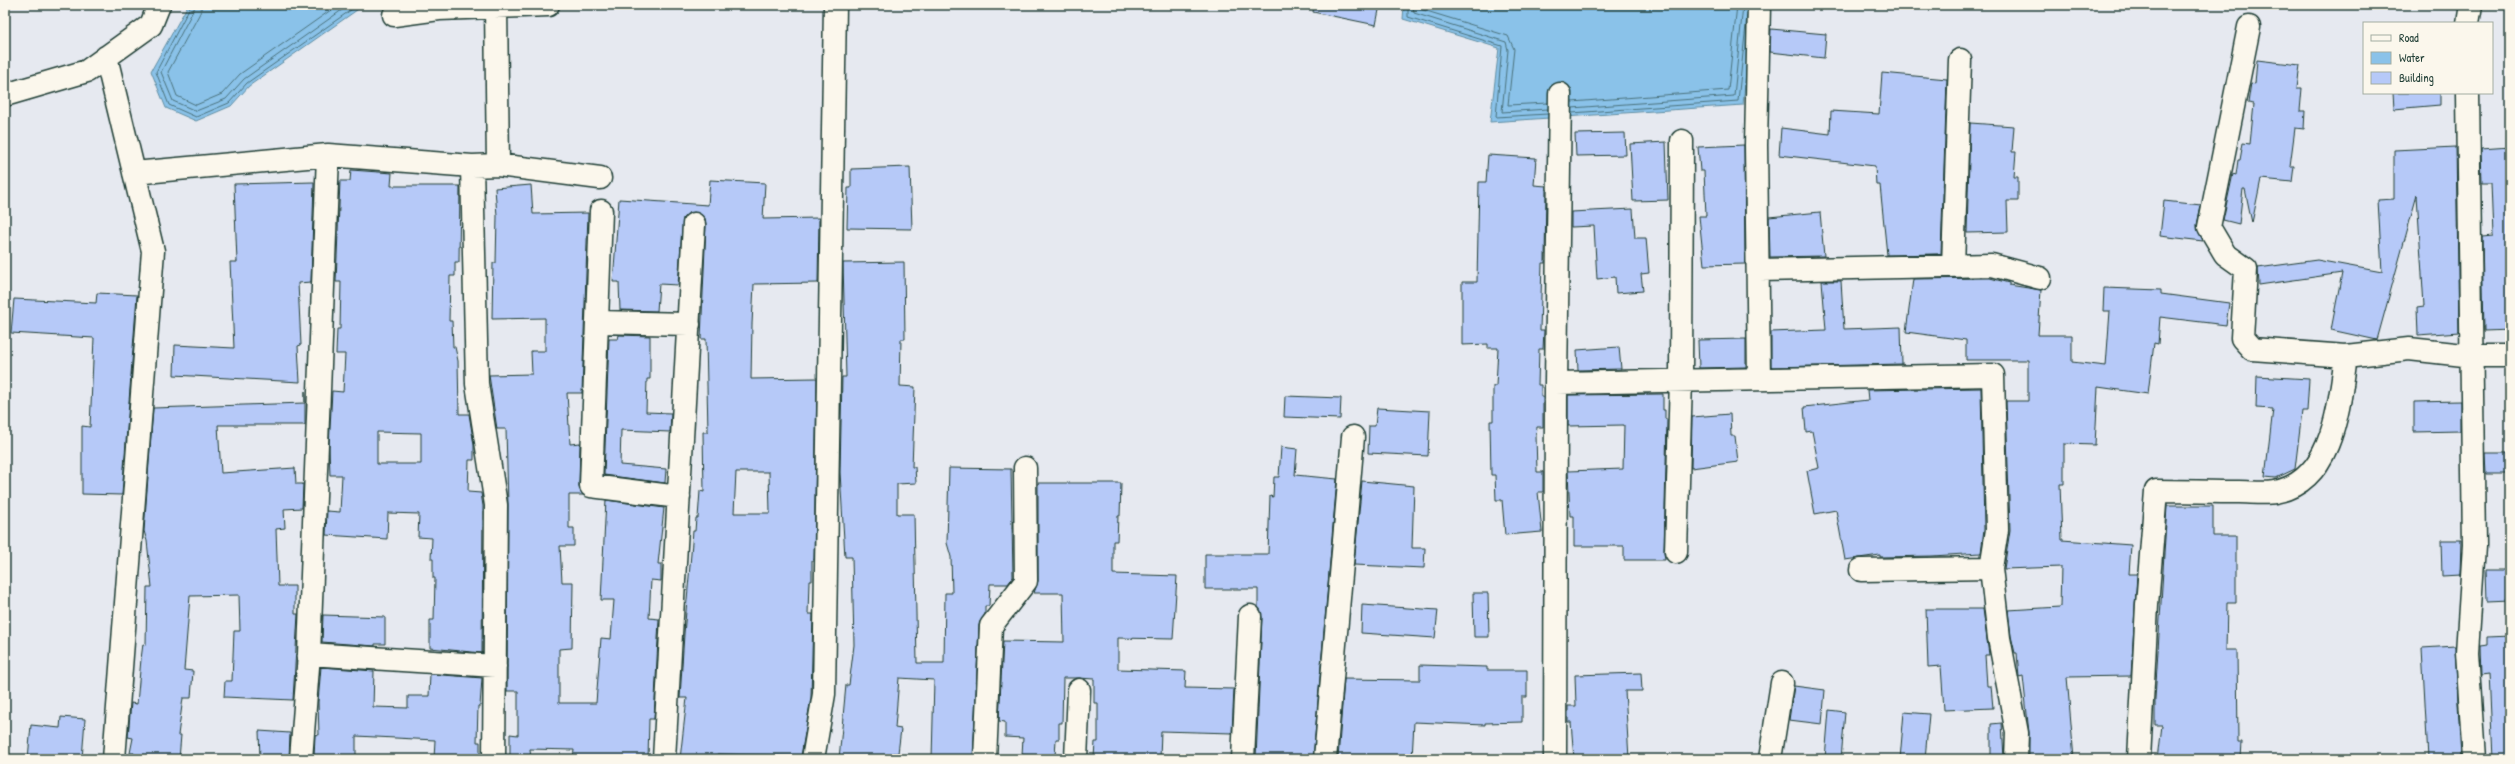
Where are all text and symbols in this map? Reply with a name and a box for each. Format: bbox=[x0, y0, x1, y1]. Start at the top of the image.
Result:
legend bbox=[2363, 22, 2493, 94]
text: Road bbox=[2399, 29, 2419, 46]
text: Water bbox=[2399, 49, 2425, 66]
text: Building bbox=[2399, 69, 2434, 86]

